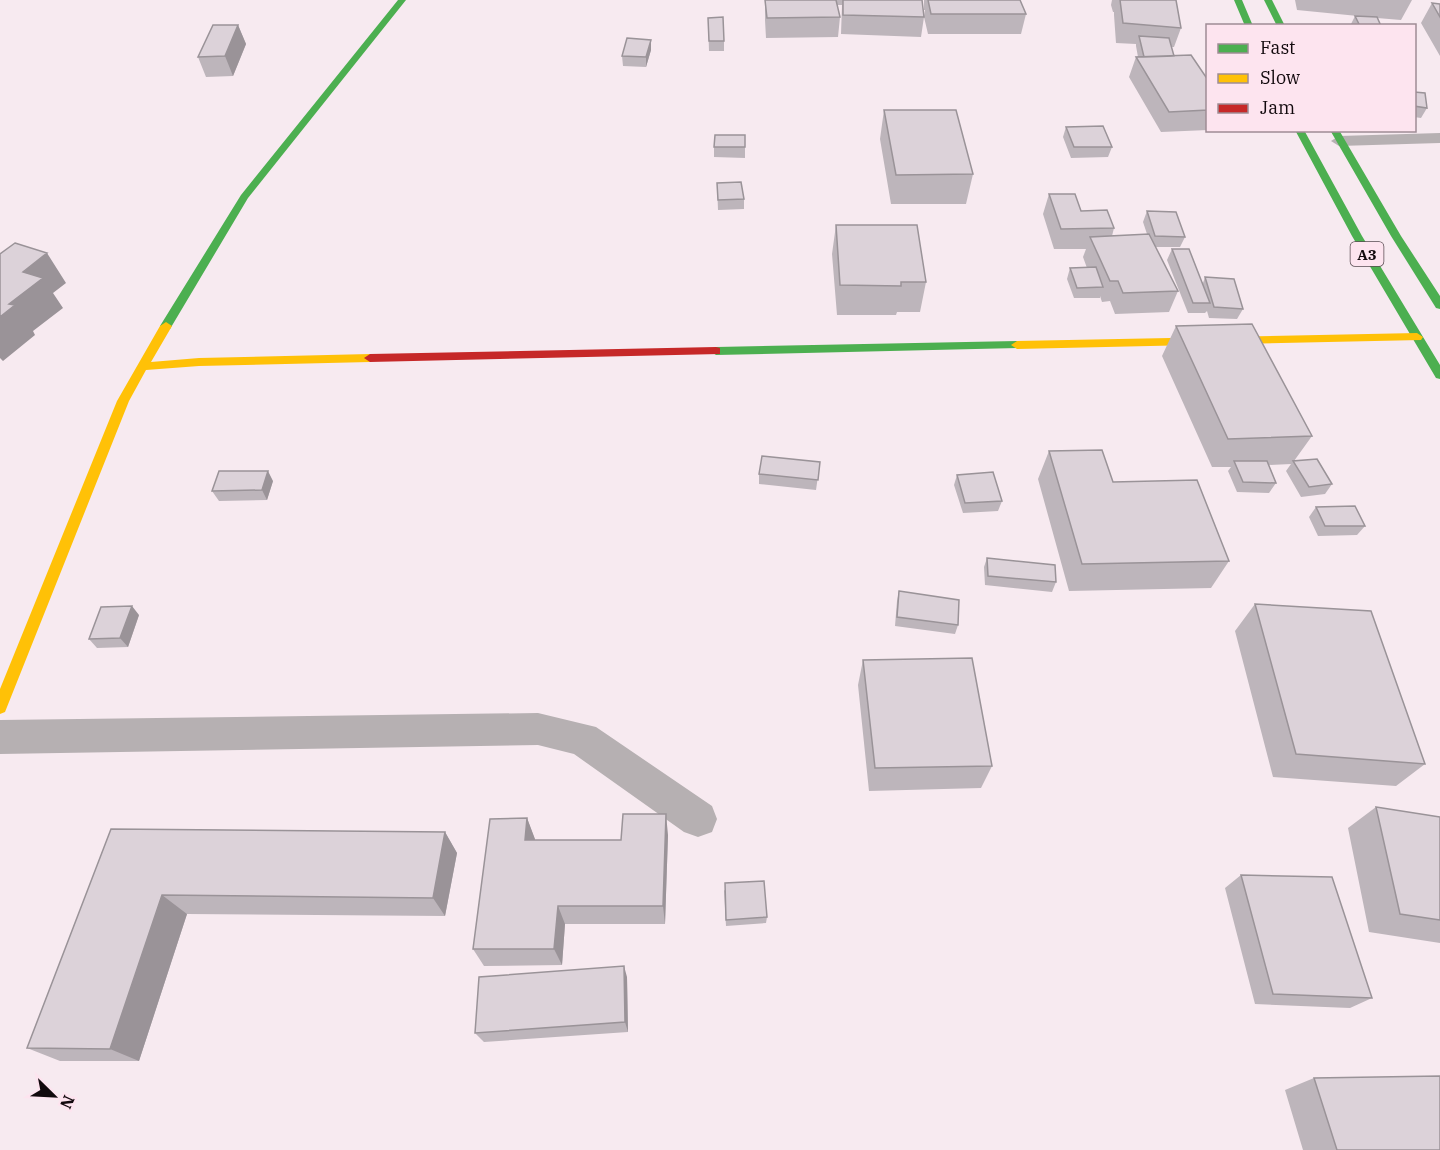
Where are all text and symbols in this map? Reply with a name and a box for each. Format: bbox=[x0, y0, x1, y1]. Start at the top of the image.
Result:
legend bbox=[1206, 24, 1416, 132]
text: Fast bbox=[1260, 36, 1295, 59]
text: Slow bbox=[1260, 66, 1300, 89]
text: Jam bbox=[1260, 96, 1295, 119]
road number: A3 bbox=[1350, 242, 1384, 266]
north arrow bbox=[24, 1066, 84, 1126]
text: N bbox=[56, 1092, 79, 1112]

